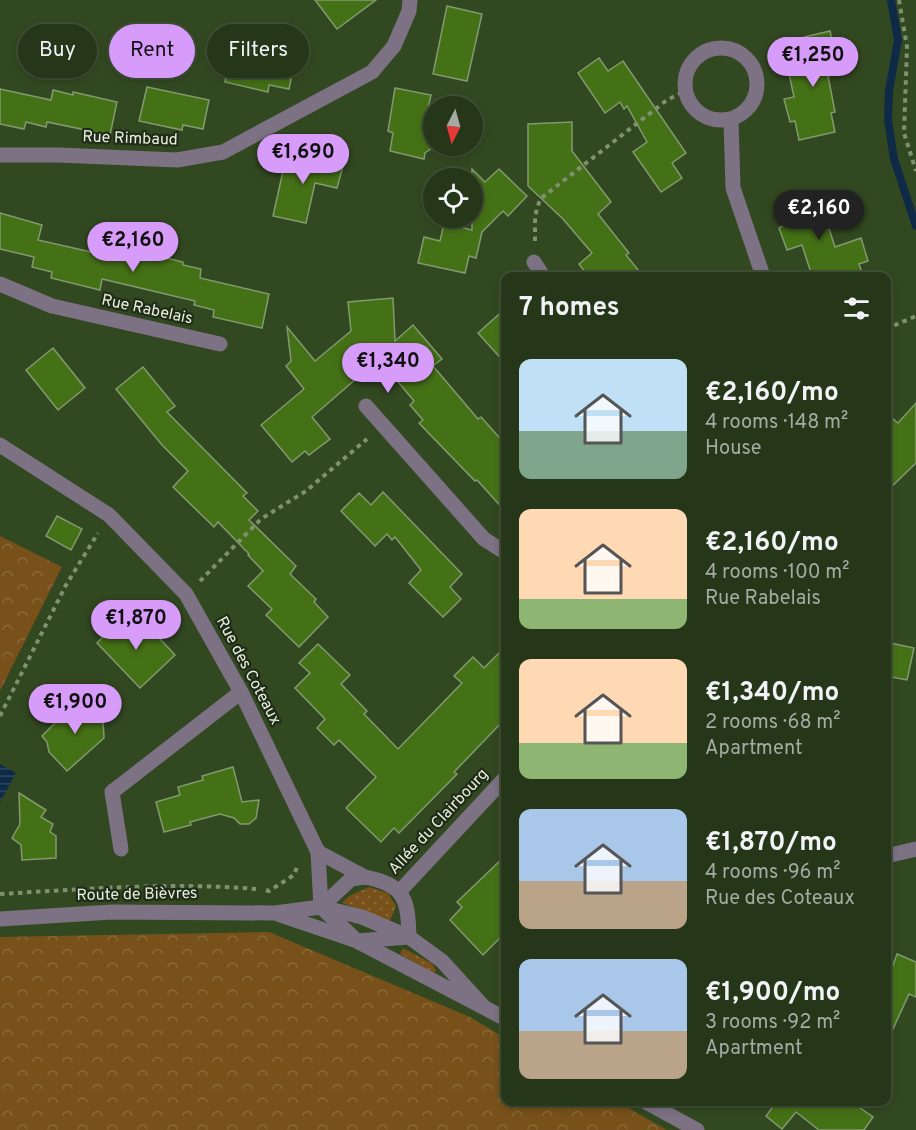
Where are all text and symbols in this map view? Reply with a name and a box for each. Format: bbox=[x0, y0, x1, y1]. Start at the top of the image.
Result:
chip: Buy bbox=[18, 24, 97, 78]
chip: Rent bbox=[109, 24, 195, 78]
chip: Filters bbox=[207, 24, 309, 78]
pin: €1,250 bbox=[764, 37, 862, 88]
text: €1,250 bbox=[781, 43, 845, 69]
north arrow bbox=[423, 96, 483, 156]
map controls bbox=[423, 96, 483, 228]
street label: Rue Rimbaud bbox=[82, 127, 178, 151]
pin: €1,690 bbox=[254, 134, 352, 185]
text: €1,690 bbox=[271, 140, 335, 166]
button: locate bbox=[423, 168, 483, 228]
pin: €2,160 bbox=[770, 190, 868, 241]
text: €2,160 bbox=[787, 196, 851, 222]
pin: €2,160 bbox=[84, 222, 182, 273]
text: €2,160 bbox=[101, 228, 165, 254]
street label: Rue Rabelais bbox=[100, 291, 194, 329]
text: 7 homes bbox=[519, 292, 619, 325]
icon: filters bbox=[840, 292, 873, 325]
pin: €1,340 bbox=[339, 343, 437, 394]
text: €1,340 bbox=[356, 349, 420, 375]
text: €2,160/mo bbox=[705, 377, 839, 410]
icon: home bbox=[567, 383, 639, 455]
text: 4 rooms · 148 m² bbox=[705, 410, 848, 436]
text: House bbox=[705, 436, 761, 462]
text: €2,160/mo bbox=[705, 527, 839, 560]
icon: home bbox=[567, 533, 639, 605]
text: 4 rooms · 100 m² bbox=[705, 560, 850, 586]
text: Rue Rabelais bbox=[705, 586, 821, 612]
pin: €1,870 bbox=[87, 600, 185, 651]
text: €1,870 bbox=[105, 606, 167, 632]
street label: Rue des Coteaux bbox=[211, 613, 285, 729]
text: €1,340/mo bbox=[705, 677, 839, 710]
icon: home bbox=[567, 683, 639, 755]
pin: €1,900 bbox=[26, 684, 124, 735]
text: €1,900 bbox=[43, 690, 107, 716]
text: 2 rooms · 68 m² bbox=[705, 710, 841, 736]
text: Apartment bbox=[705, 736, 803, 762]
street label: Allée du Clairbourg bbox=[385, 765, 493, 879]
text: €1,870/mo bbox=[705, 827, 837, 860]
icon: home bbox=[567, 833, 639, 905]
text: 4 rooms · 96 m² bbox=[705, 860, 840, 886]
street label: Route de Bièvres bbox=[76, 884, 198, 906]
text: Rue des Coteaux bbox=[705, 886, 855, 912]
text: €1,900/mo bbox=[705, 977, 840, 1010]
icon: home bbox=[567, 983, 639, 1055]
text: 3 rooms · 92 m² bbox=[705, 1010, 840, 1036]
text: Apartment bbox=[705, 1036, 803, 1062]

